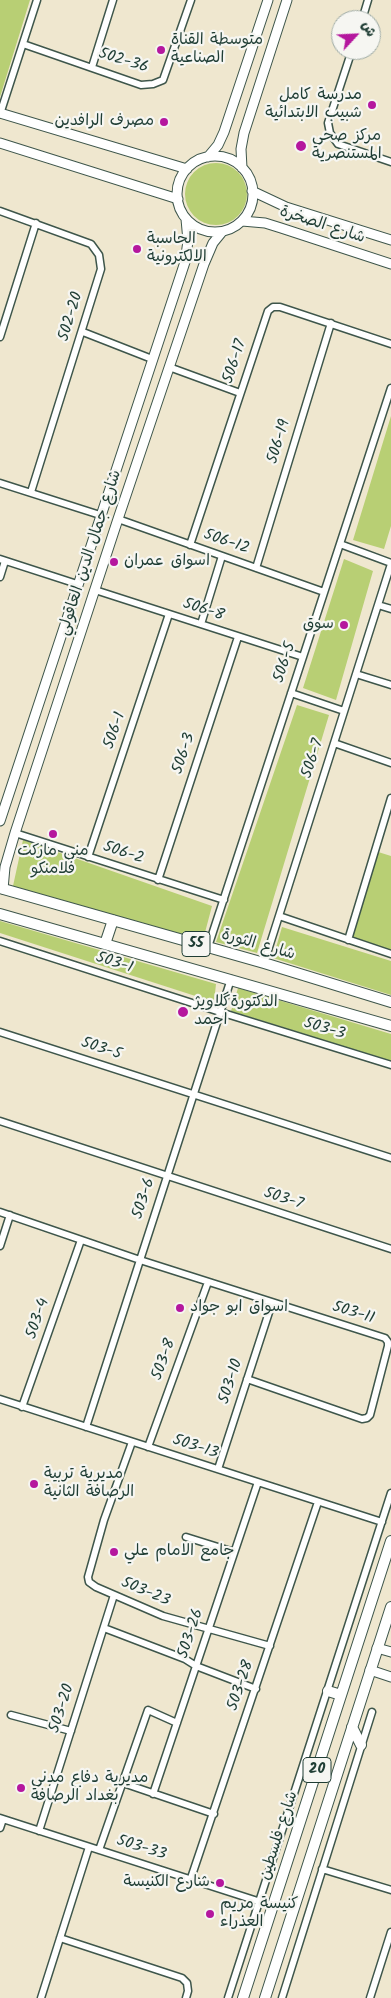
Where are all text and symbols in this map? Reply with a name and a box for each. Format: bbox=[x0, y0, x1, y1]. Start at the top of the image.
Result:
north arrow bbox=[331, 10, 381, 60]
text: ش bbox=[355, 17, 382, 41]
place label: متوسطة القناة الصناعية bbox=[171, 31, 263, 69]
marker: متوسطة القناة الصناعية bbox=[155, 44, 167, 56]
street label: 502-36 bbox=[96, 45, 150, 79]
place label: مدرسة كامل شبيب الابتدائية bbox=[265, 86, 362, 124]
marker: مدرسة كامل شبيب الابتدائية bbox=[366, 99, 378, 111]
place label: مصرف الرافدين bbox=[55, 112, 154, 132]
marker: مصرف الرافدين bbox=[158, 116, 170, 128]
place label: مركز صحي المستنصرية bbox=[312, 127, 382, 165]
marker: مركز صحي المستنصرية bbox=[294, 139, 308, 153]
street label: شارع الصخرة bbox=[277, 203, 367, 249]
place label: الحاسبة الالكترونية bbox=[147, 230, 207, 268]
marker: الحاسبة الالكترونية bbox=[131, 243, 143, 255]
street label: 502-20 bbox=[55, 290, 89, 344]
street label: 506-17 bbox=[220, 338, 252, 386]
street label: 506-19 bbox=[264, 417, 296, 467]
street label: شارع جمال الدين العاقولي bbox=[55, 468, 127, 638]
street label: 506-12 bbox=[201, 526, 251, 560]
place label: اسواق عمران bbox=[124, 552, 210, 572]
marker: اسواق عمران bbox=[108, 556, 120, 568]
street label: 506-8 bbox=[180, 595, 226, 627]
place label: سوق bbox=[303, 615, 334, 635]
marker: سوق bbox=[338, 619, 350, 631]
street label: 506-5 bbox=[270, 640, 302, 686]
street label: 506-1 bbox=[101, 710, 131, 752]
street label: 506-3 bbox=[169, 731, 201, 777]
street label: 506-7 bbox=[299, 737, 329, 781]
marker: مني ماركت فلامنكو bbox=[47, 828, 59, 840]
street label: 506-2 bbox=[100, 838, 146, 870]
place label: مني ماركت فلامنكو bbox=[17, 842, 89, 880]
street label: شارع الثورة bbox=[219, 926, 297, 966]
road number: 55 bbox=[182, 932, 210, 956]
street label: 503-1 bbox=[93, 949, 135, 979]
place label: الدكتورةگلاويژ احمد bbox=[194, 993, 278, 1031]
marker: الدكتورةگلاويژ احمد bbox=[176, 1005, 190, 1019]
street label: 503-3 bbox=[301, 1015, 347, 1045]
street label: 503-5 bbox=[78, 1034, 124, 1066]
street label: 503-6 bbox=[129, 1176, 161, 1222]
street label: 503-7 bbox=[261, 1185, 305, 1215]
street label: 503-4 bbox=[23, 1296, 55, 1342]
place label: اسواق ابو جواد bbox=[190, 1298, 288, 1318]
street label: 503-11 bbox=[330, 1299, 376, 1329]
marker: اسواق ابو جواد bbox=[174, 1302, 186, 1314]
street label: 503-8 bbox=[149, 1337, 181, 1383]
street label: 503-10 bbox=[216, 1357, 248, 1407]
street label: 503-13 bbox=[170, 1432, 220, 1464]
place label: مديرية تربية الرصافة الثانية bbox=[44, 1465, 134, 1503]
marker: مديرية تربية الرصافة الثانية bbox=[28, 1478, 40, 1490]
place label: جامع الامام علي bbox=[124, 1542, 234, 1562]
marker: جامع الامام علي bbox=[108, 1546, 120, 1558]
street label: 503-23 bbox=[118, 1574, 172, 1612]
street label: 503-26 bbox=[175, 1607, 209, 1661]
street label: 503-28 bbox=[224, 1658, 260, 1714]
street label: 503-20 bbox=[46, 1682, 80, 1736]
road number: 20 bbox=[303, 1758, 331, 1782]
place label: مديرية دفاع مدني بغداد الرصافة bbox=[31, 1769, 148, 1807]
marker: مديرية دفاع مدني بغداد الرصافة bbox=[15, 1782, 27, 1794]
street label: شارع فلسطين bbox=[257, 1789, 303, 1883]
street label: 503-33 bbox=[114, 1832, 168, 1866]
place label: شارع الكنيسة bbox=[124, 1873, 210, 1893]
marker: شارع الكنيسة bbox=[214, 1877, 226, 1889]
place label: كنيسة مريم العذراء bbox=[220, 1895, 298, 1933]
marker: كنيسة مريم العذراء bbox=[204, 1908, 216, 1920]

